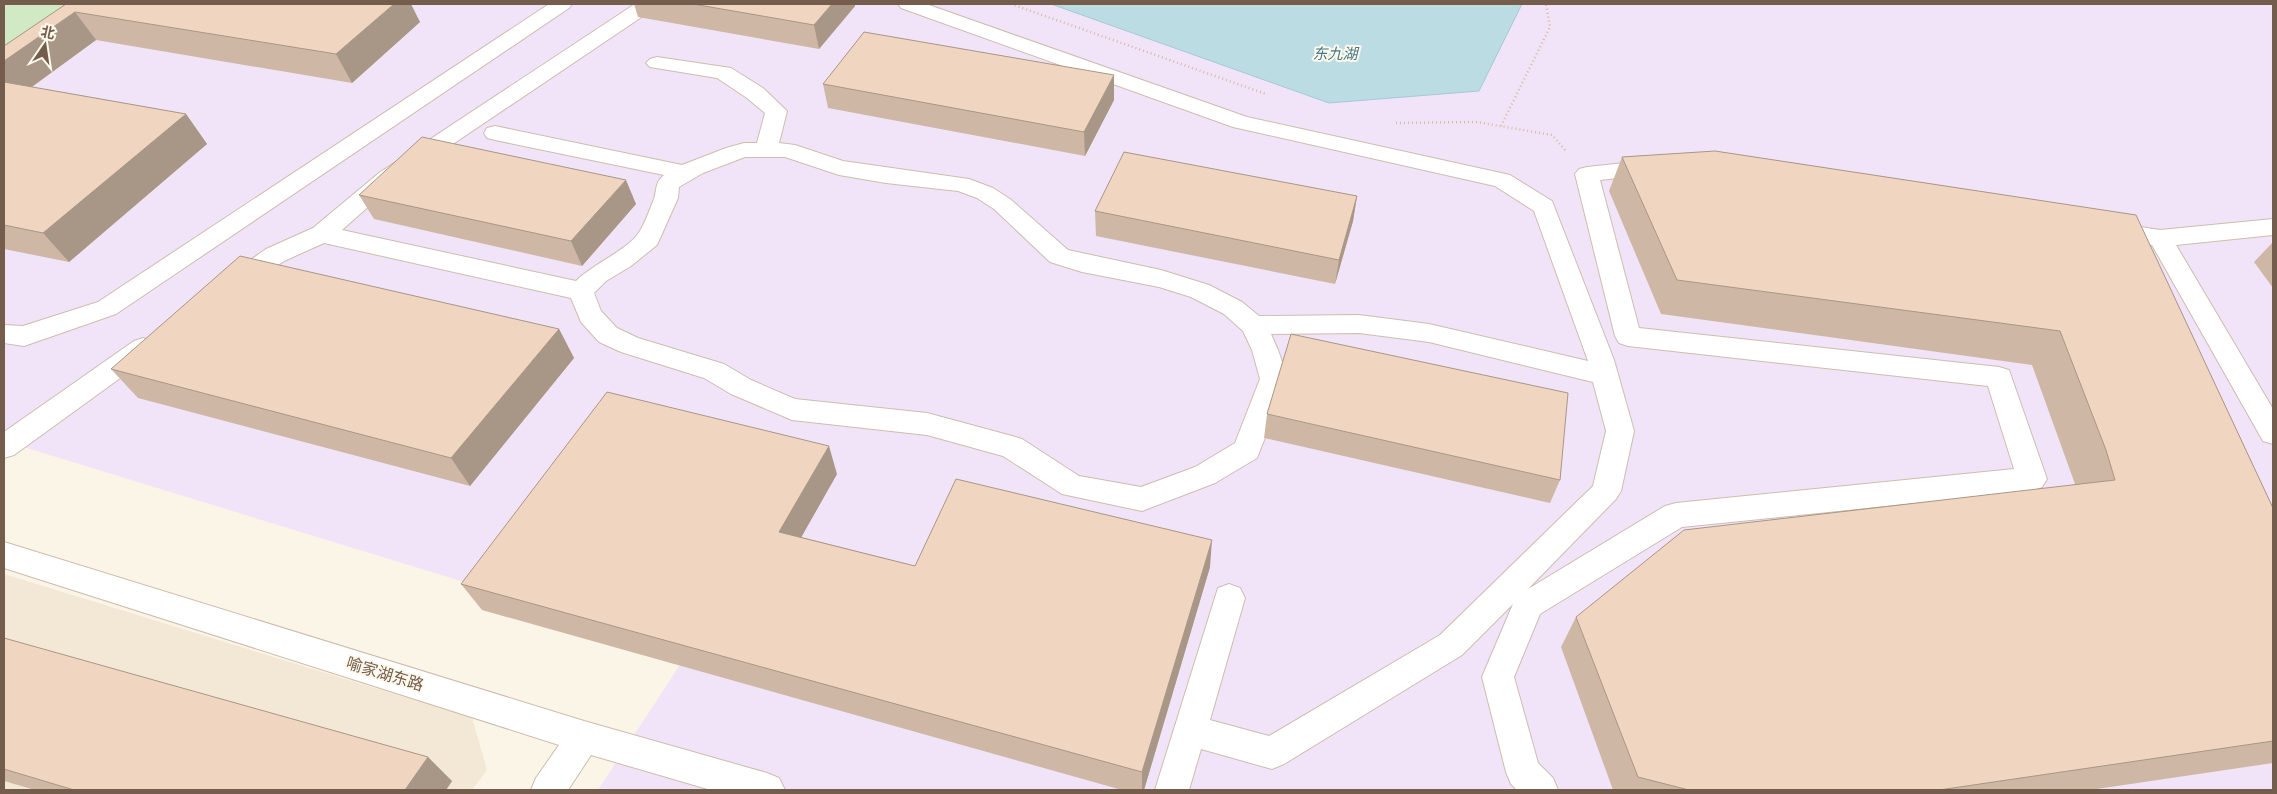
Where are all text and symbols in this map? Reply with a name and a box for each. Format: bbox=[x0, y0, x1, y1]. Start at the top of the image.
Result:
north arrow bbox=[20, 20, 70, 70]
text: 北 bbox=[39, 23, 57, 42]
water label: 东九湖 bbox=[1312, 45, 1359, 62]
street label: 喻家湖东路 bbox=[344, 653, 426, 695]

